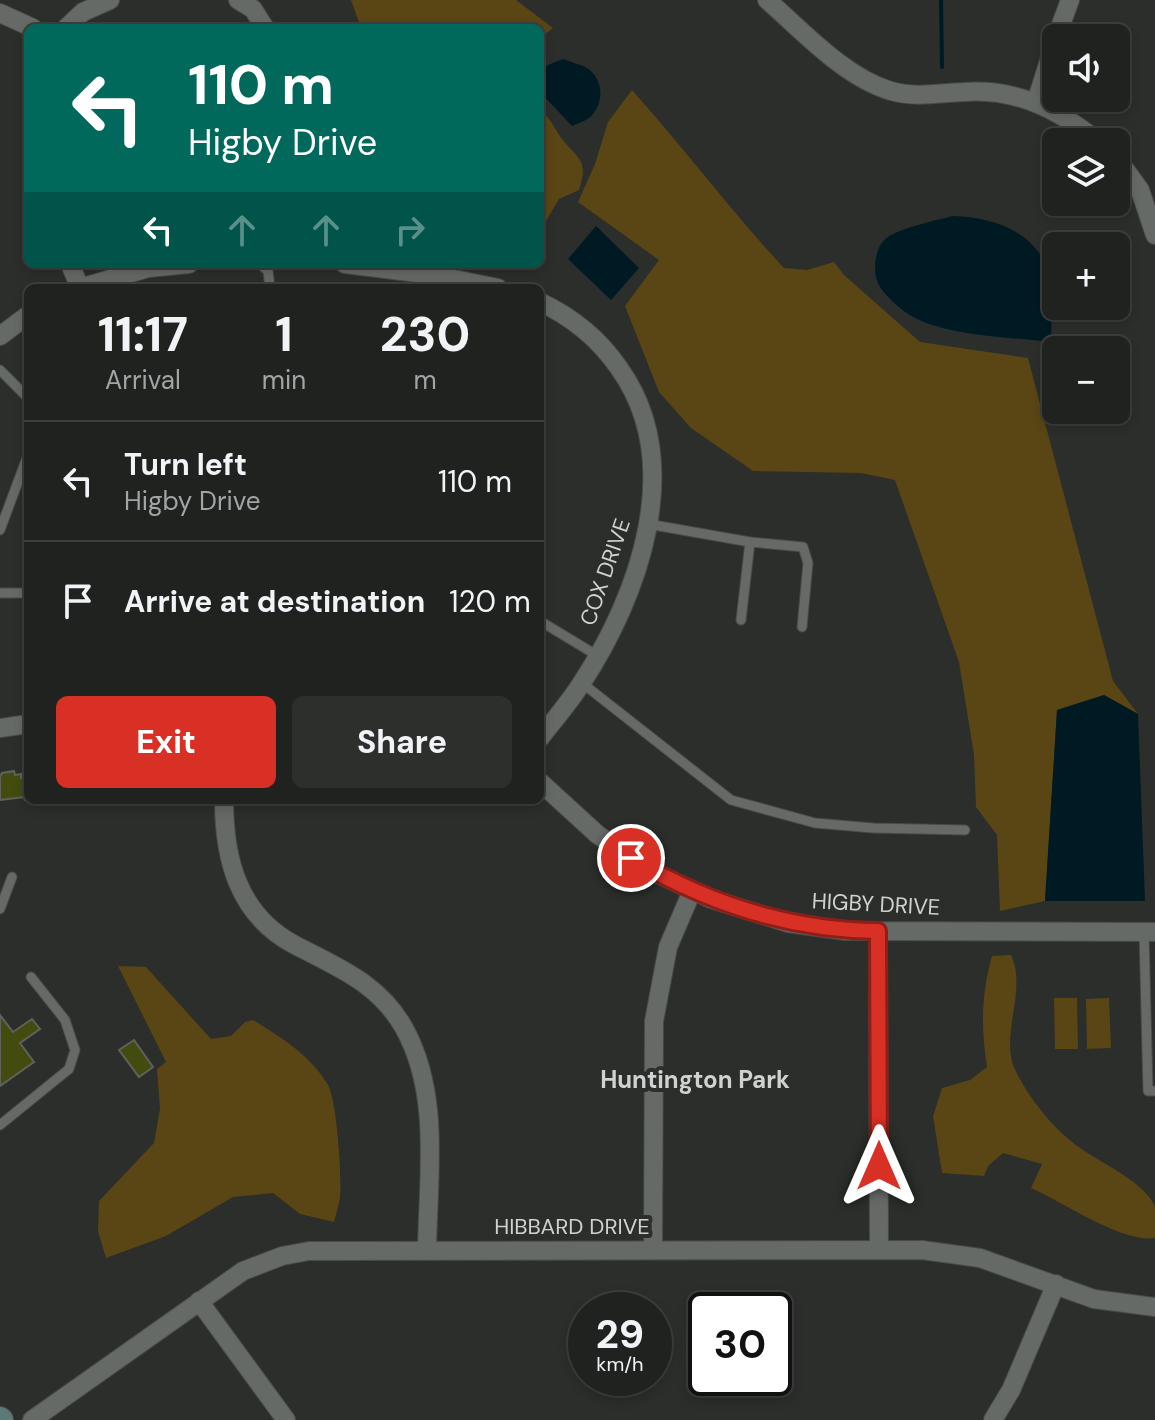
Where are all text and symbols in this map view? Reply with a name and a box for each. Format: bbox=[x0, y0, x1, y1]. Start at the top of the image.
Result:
map controls bbox=[1042, 24, 1130, 424]
button: sound bbox=[1042, 24, 1130, 112]
text: 110 m bbox=[188, 48, 334, 121]
icon: left bbox=[56, 56, 160, 160]
text: Higby Drive bbox=[188, 119, 377, 166]
button: layers bbox=[1042, 128, 1130, 216]
icon: left bbox=[136, 208, 180, 252]
icon: ahead bbox=[220, 208, 264, 252]
icon: ahead bbox=[304, 208, 348, 252]
icon: right bbox=[388, 208, 432, 252]
button: + bbox=[1042, 232, 1130, 320]
text: 11:17 bbox=[98, 303, 188, 366]
text: 1 bbox=[275, 303, 293, 366]
text: 230 bbox=[380, 303, 470, 366]
button: − bbox=[1042, 336, 1130, 424]
text: Arrival bbox=[105, 363, 181, 397]
text: min bbox=[262, 363, 306, 397]
text: m bbox=[413, 363, 437, 397]
text: Turn left bbox=[124, 445, 247, 484]
icon: left bbox=[56, 459, 100, 503]
text: 110 m bbox=[438, 462, 512, 501]
text: Higby Drive bbox=[124, 484, 261, 518]
street label: COX DRIVE bbox=[573, 515, 637, 629]
icon: arrive bbox=[56, 579, 100, 623]
text: Arrive at destination bbox=[124, 582, 425, 621]
text: 120 m bbox=[449, 582, 531, 621]
button: Exit bbox=[56, 696, 276, 788]
button: Share bbox=[292, 696, 512, 788]
pin bbox=[597, 824, 665, 892]
icon: arrive bbox=[609, 836, 653, 880]
street label: HIGBY DRIVE bbox=[811, 886, 941, 922]
district label: Huntington Park bbox=[600, 1064, 790, 1095]
position arrow bbox=[837, 1124, 921, 1208]
street label: HIBBARD DRIVE bbox=[494, 1212, 650, 1241]
speed limit sign: 30 bbox=[688, 1292, 792, 1396]
text: 29 bbox=[596, 1308, 644, 1360]
text: km/h bbox=[596, 1351, 644, 1377]

